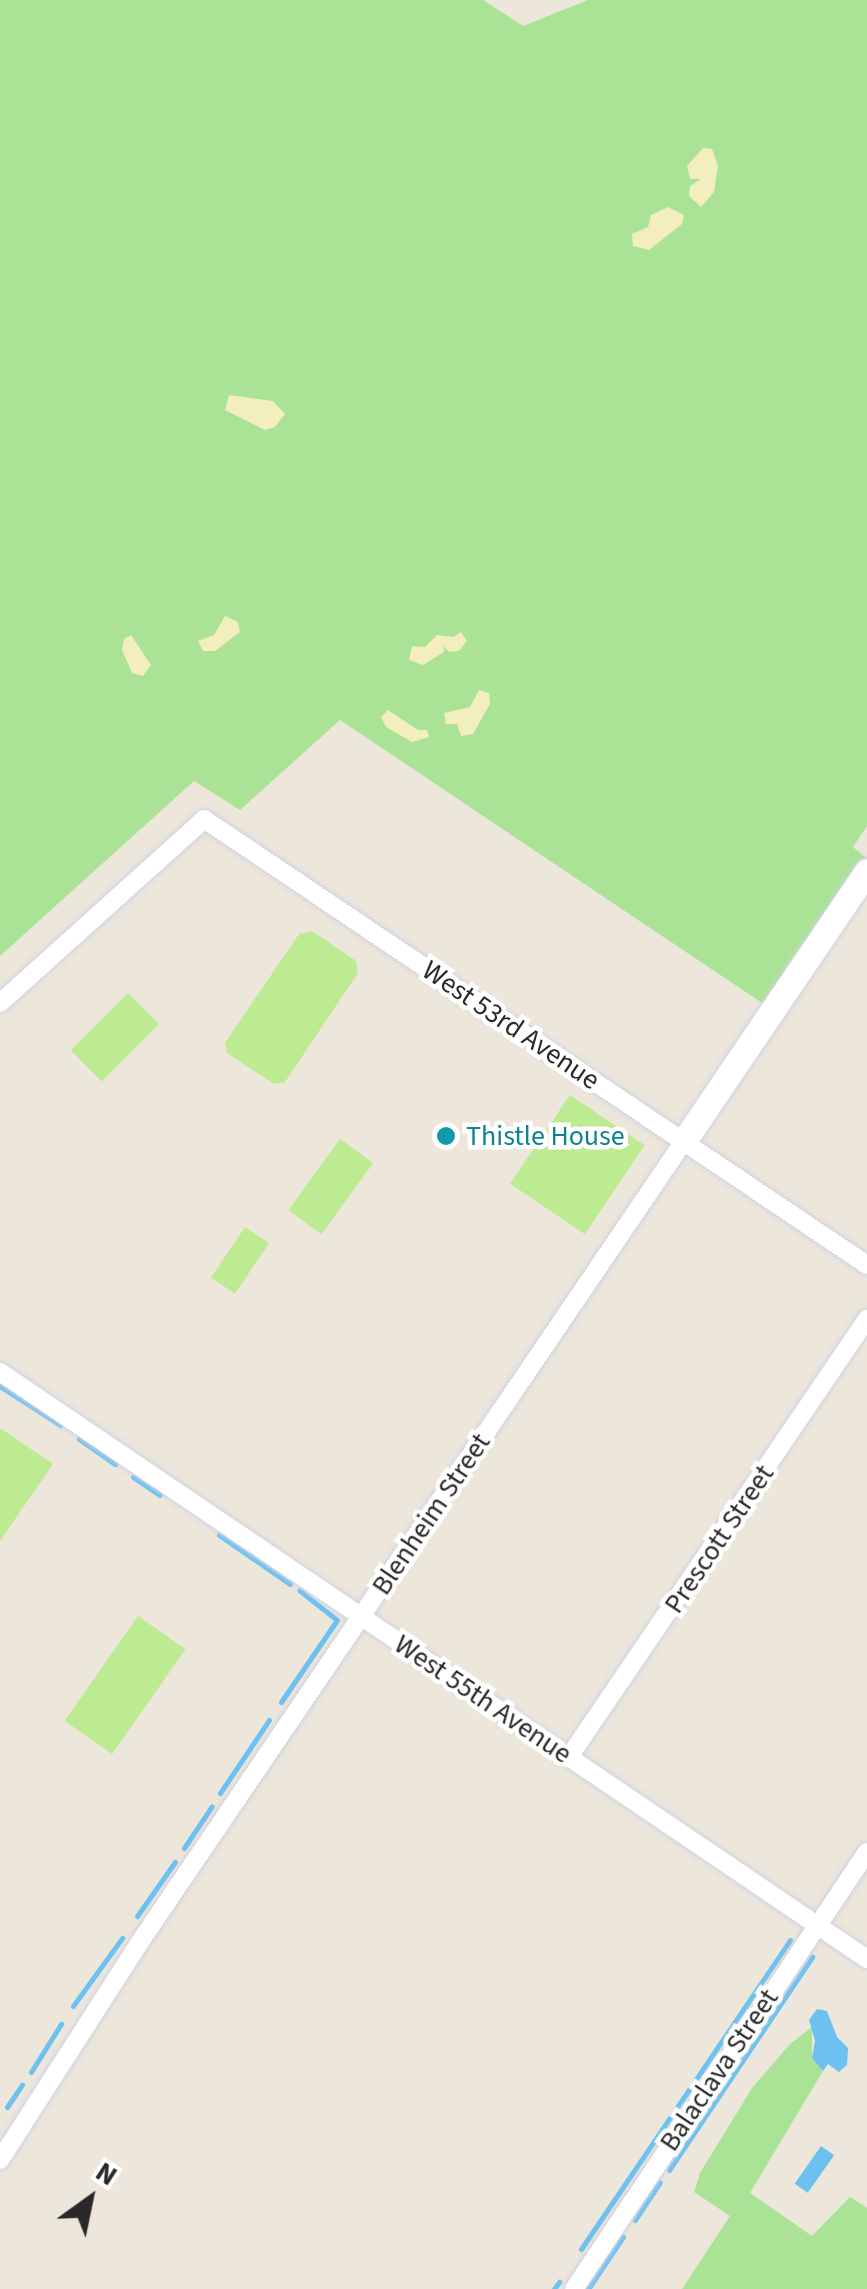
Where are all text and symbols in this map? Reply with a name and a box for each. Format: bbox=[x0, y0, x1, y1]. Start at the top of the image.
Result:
street label: West 53rd Avenue bbox=[416, 953, 606, 1097]
place label: Thistle House bbox=[466, 1119, 625, 1153]
marker: Thistle House bbox=[435, 1125, 457, 1147]
street label: Blenheim Street bbox=[365, 1427, 497, 1601]
street label: Prescott Street bbox=[657, 1458, 781, 1620]
street label: West 55th Avenue bbox=[388, 1627, 578, 1771]
street label: Balaclava Street bbox=[652, 1983, 786, 2157]
north arrow bbox=[40, 2149, 140, 2249]
text: N bbox=[88, 2152, 125, 2196]

